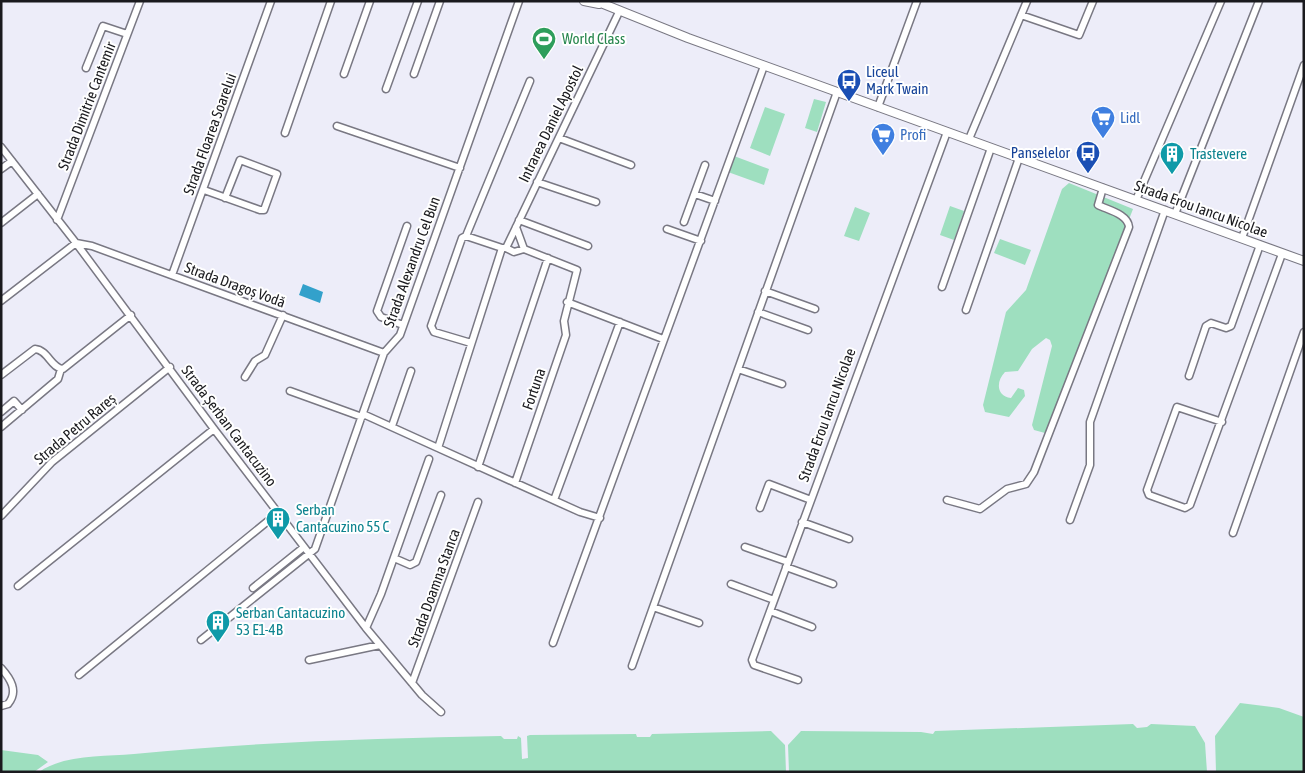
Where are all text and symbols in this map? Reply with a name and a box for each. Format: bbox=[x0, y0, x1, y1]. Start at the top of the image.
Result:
sports icon: World Class bbox=[531, 26, 557, 60]
place label: World Class bbox=[562, 30, 625, 47]
street label: Strada Dimitrie Cantemir bbox=[54, 39, 119, 172]
street label: Intrarea Daniel Apostol bbox=[515, 63, 586, 185]
place label: Liceul Mark Twain bbox=[866, 63, 929, 97]
bus stop icon: Liceul Mark Twain bbox=[836, 68, 862, 102]
street label: Strada Floarea Soarelui bbox=[180, 71, 239, 197]
supermarket icon: Lidl bbox=[1090, 105, 1116, 139]
place label: Lidl bbox=[1120, 109, 1140, 126]
supermarket icon: Profi bbox=[870, 122, 896, 156]
place label: Profi bbox=[900, 126, 926, 143]
bus stop icon: Panselelor bbox=[1075, 140, 1101, 174]
building icon: Trastevere bbox=[1159, 141, 1185, 175]
place label: Panselelor bbox=[1011, 144, 1071, 161]
place label: Trastevere bbox=[1190, 145, 1247, 162]
street label: Strada Erou Iancu Nicolae bbox=[1132, 176, 1270, 241]
street label: Strada Alexandru Cel Bun bbox=[380, 194, 443, 330]
street label: Strada Dragoș Vodă bbox=[182, 258, 288, 311]
street label: Strada Erou Iancu Nicolae bbox=[794, 346, 859, 484]
street label: Strada Șerban Cantacuzino bbox=[178, 362, 280, 490]
street label: Fortuna bbox=[519, 366, 549, 412]
street label: Strada Petru Rareș bbox=[31, 390, 119, 468]
place label: Serban Cantacuzino 55 C bbox=[296, 501, 389, 535]
building icon: Serban Cantacuzino 55 C bbox=[265, 506, 291, 540]
street label: Strada Doamna Stanca bbox=[404, 526, 463, 649]
place label: Serban Cantacuzino 53 E1-4B bbox=[236, 604, 345, 638]
building icon: Serban Cantacuzino 53 E1-4B bbox=[205, 609, 231, 643]

